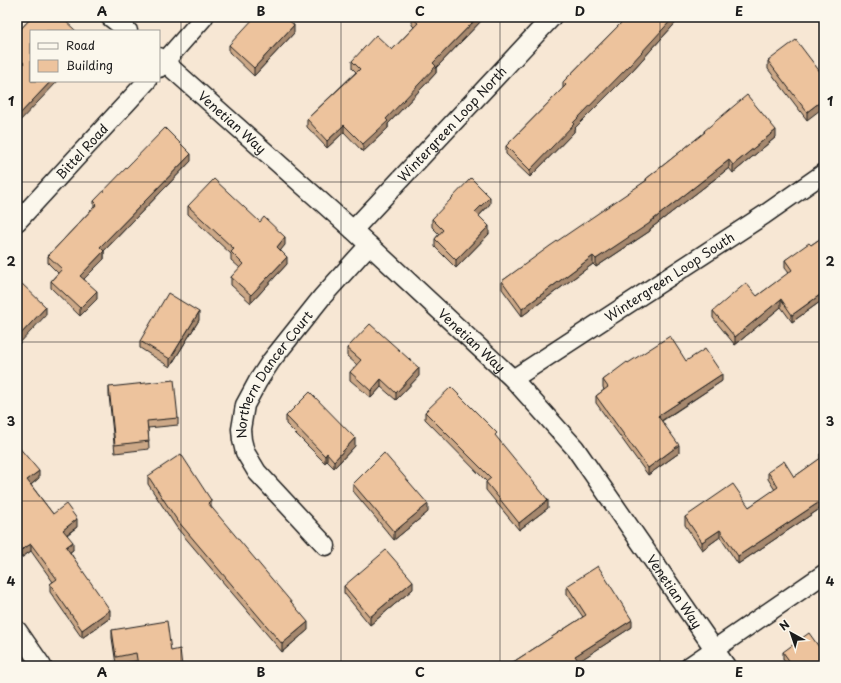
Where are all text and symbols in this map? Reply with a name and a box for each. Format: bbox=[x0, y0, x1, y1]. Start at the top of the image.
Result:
text: A bbox=[97, 1, 107, 20]
text: B bbox=[257, 1, 266, 20]
text: C bbox=[415, 1, 425, 20]
text: D bbox=[575, 1, 585, 20]
text: E bbox=[735, 1, 743, 20]
legend bbox=[30, 30, 160, 82]
text: Road bbox=[66, 36, 95, 54]
text: Building bbox=[66, 56, 113, 74]
street label: Wintergreen Loop North bbox=[393, 62, 510, 186]
street label: Venetian Way bbox=[194, 86, 271, 158]
text: 1 bbox=[8, 91, 14, 110]
text: 1 bbox=[827, 91, 833, 110]
street label: Bittel Road bbox=[51, 119, 112, 183]
street label: Wintergreen Loop South bbox=[601, 227, 738, 326]
text: 2 bbox=[6, 251, 16, 270]
text: 2 bbox=[825, 251, 835, 270]
street label: Venetian Way bbox=[434, 304, 510, 376]
street label: Northern Dancer Court bbox=[231, 306, 317, 439]
text: 3 bbox=[7, 411, 16, 430]
text: 3 bbox=[826, 411, 835, 430]
street label: Venetian Way bbox=[643, 551, 707, 632]
text: 4 bbox=[7, 571, 16, 590]
text: 4 bbox=[826, 571, 835, 590]
north arrow bbox=[771, 613, 811, 653]
text: N bbox=[775, 615, 793, 634]
text: A bbox=[97, 662, 107, 681]
text: B bbox=[257, 662, 266, 681]
text: C bbox=[415, 662, 425, 681]
text: D bbox=[575, 662, 585, 681]
text: E bbox=[735, 662, 743, 681]

